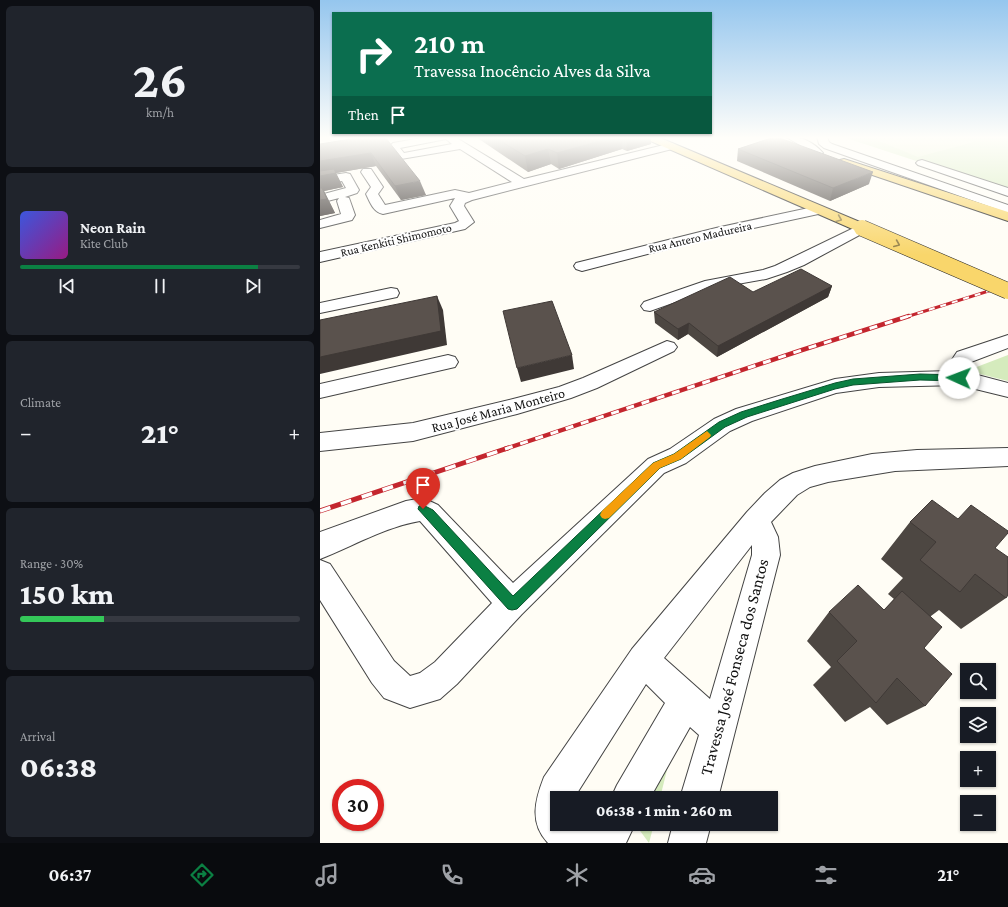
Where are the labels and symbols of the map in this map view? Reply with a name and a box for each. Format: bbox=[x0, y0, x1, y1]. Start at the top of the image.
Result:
one-way arrow bbox=[835, 214, 843, 222]
street label: Rua Antero Madureira bbox=[647, 218, 753, 256]
street label: Rua Kenkiti Shimomoto bbox=[339, 220, 453, 260]
one-way arrow bbox=[894, 239, 901, 247]
position arrow bbox=[938, 357, 980, 399]
street label: Rua José Maria Monteiro bbox=[430, 384, 566, 436]
pin bbox=[406, 468, 440, 509]
street label: Travessa José Fonseca dos Santos bbox=[696, 556, 773, 778]
speed limit sign: 30 bbox=[332, 779, 384, 831]

